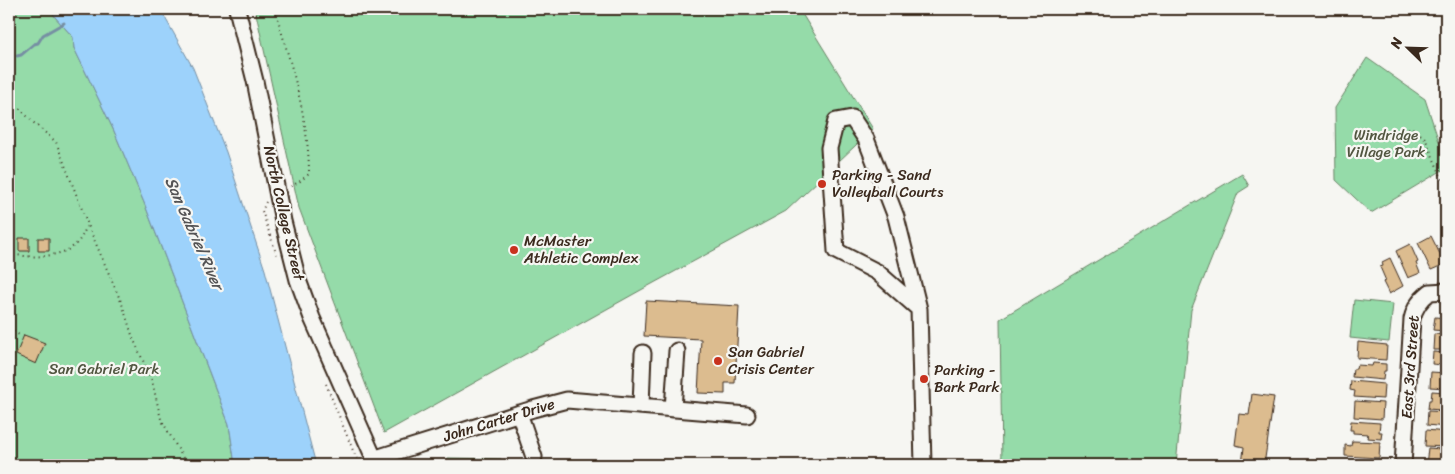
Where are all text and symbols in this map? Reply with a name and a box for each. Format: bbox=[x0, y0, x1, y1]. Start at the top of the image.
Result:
north arrow bbox=[1382, 22, 1432, 72]
text: N bbox=[1383, 33, 1410, 53]
park label: Windridge Village Park bbox=[1347, 122, 1425, 165]
street label: North College Street bbox=[256, 143, 312, 284]
place label: Parking - Sand Volleyball Courts bbox=[832, 162, 944, 205]
water label: San Gabriel River bbox=[157, 172, 233, 297]
marker: Parking - Sand Volleyball Courts bbox=[816, 178, 828, 190]
place label: McMaster Athletic Complex bbox=[523, 228, 639, 271]
marker: McMaster Athletic Complex bbox=[508, 244, 520, 256]
street label: East 3rd Street bbox=[1393, 314, 1427, 420]
place label: San Gabriel Crisis Center bbox=[728, 339, 815, 382]
marker: San Gabriel Crisis Center bbox=[712, 355, 724, 367]
park label: San Gabriel Park bbox=[49, 356, 159, 382]
place label: Parking - Bark Park bbox=[934, 357, 1000, 400]
marker: Parking - Bark Park bbox=[918, 373, 930, 385]
street label: John Carter Drive bbox=[439, 391, 558, 450]

